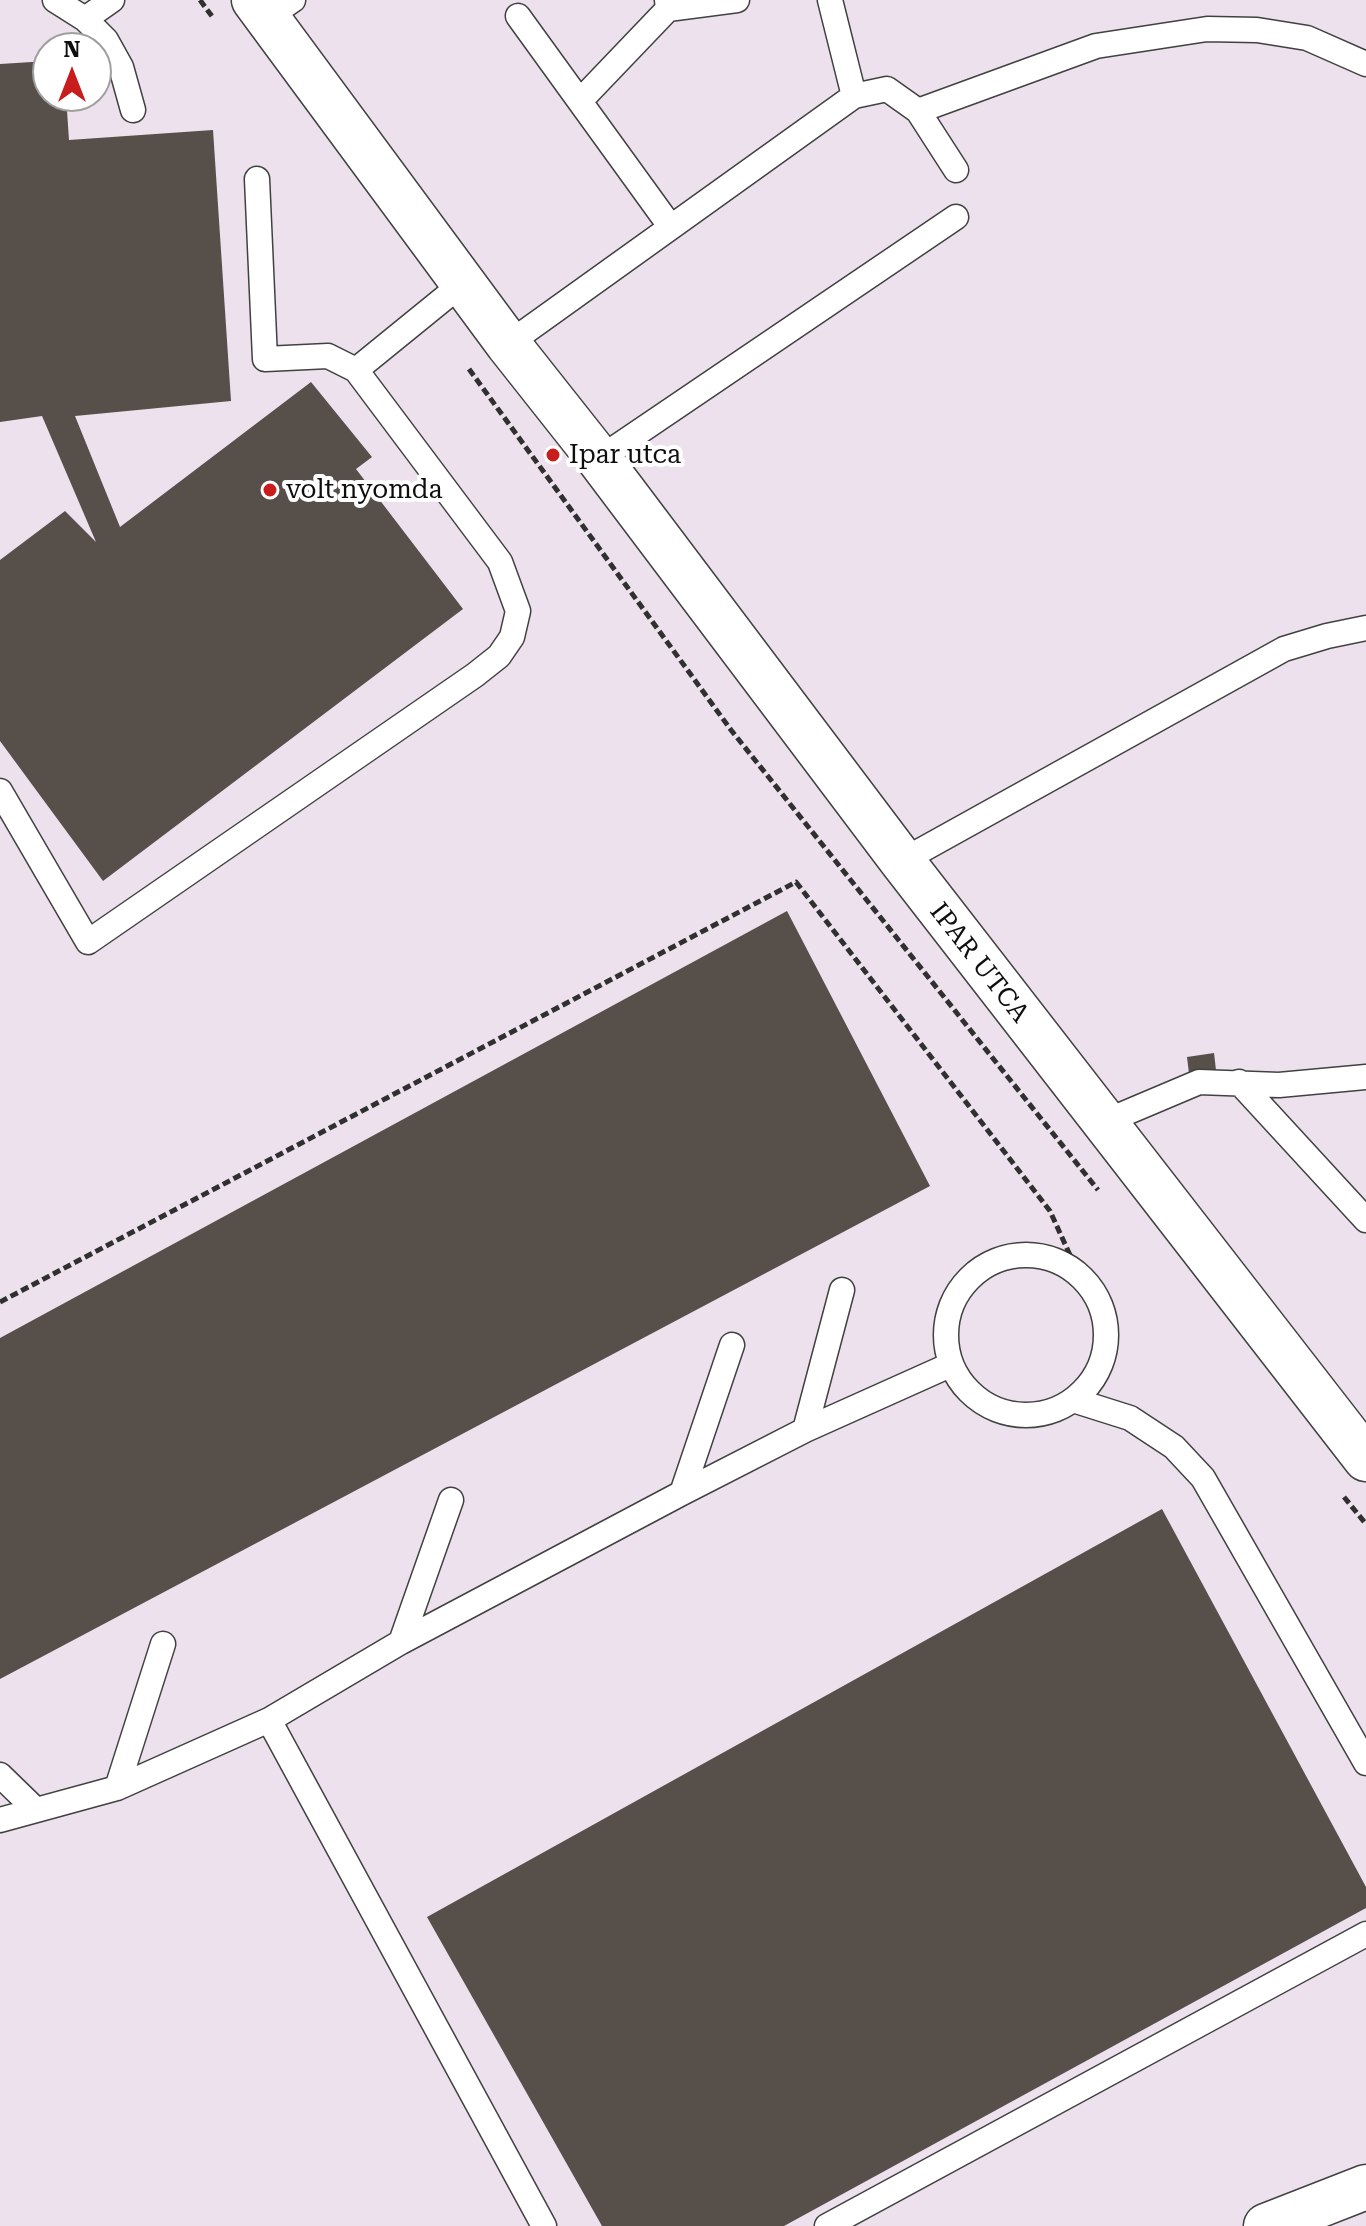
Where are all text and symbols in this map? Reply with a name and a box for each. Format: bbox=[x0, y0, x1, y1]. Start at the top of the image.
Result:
north arrow bbox=[32, 32, 112, 112]
text: N bbox=[64, 37, 80, 62]
place label: Ipar utca bbox=[569, 439, 681, 471]
marker: Ipar utca bbox=[544, 446, 562, 464]
place label: volt nyomda bbox=[286, 474, 443, 506]
marker: volt nyomda bbox=[261, 481, 279, 499]
street label: IPAR UTCA bbox=[923, 897, 1035, 1029]

